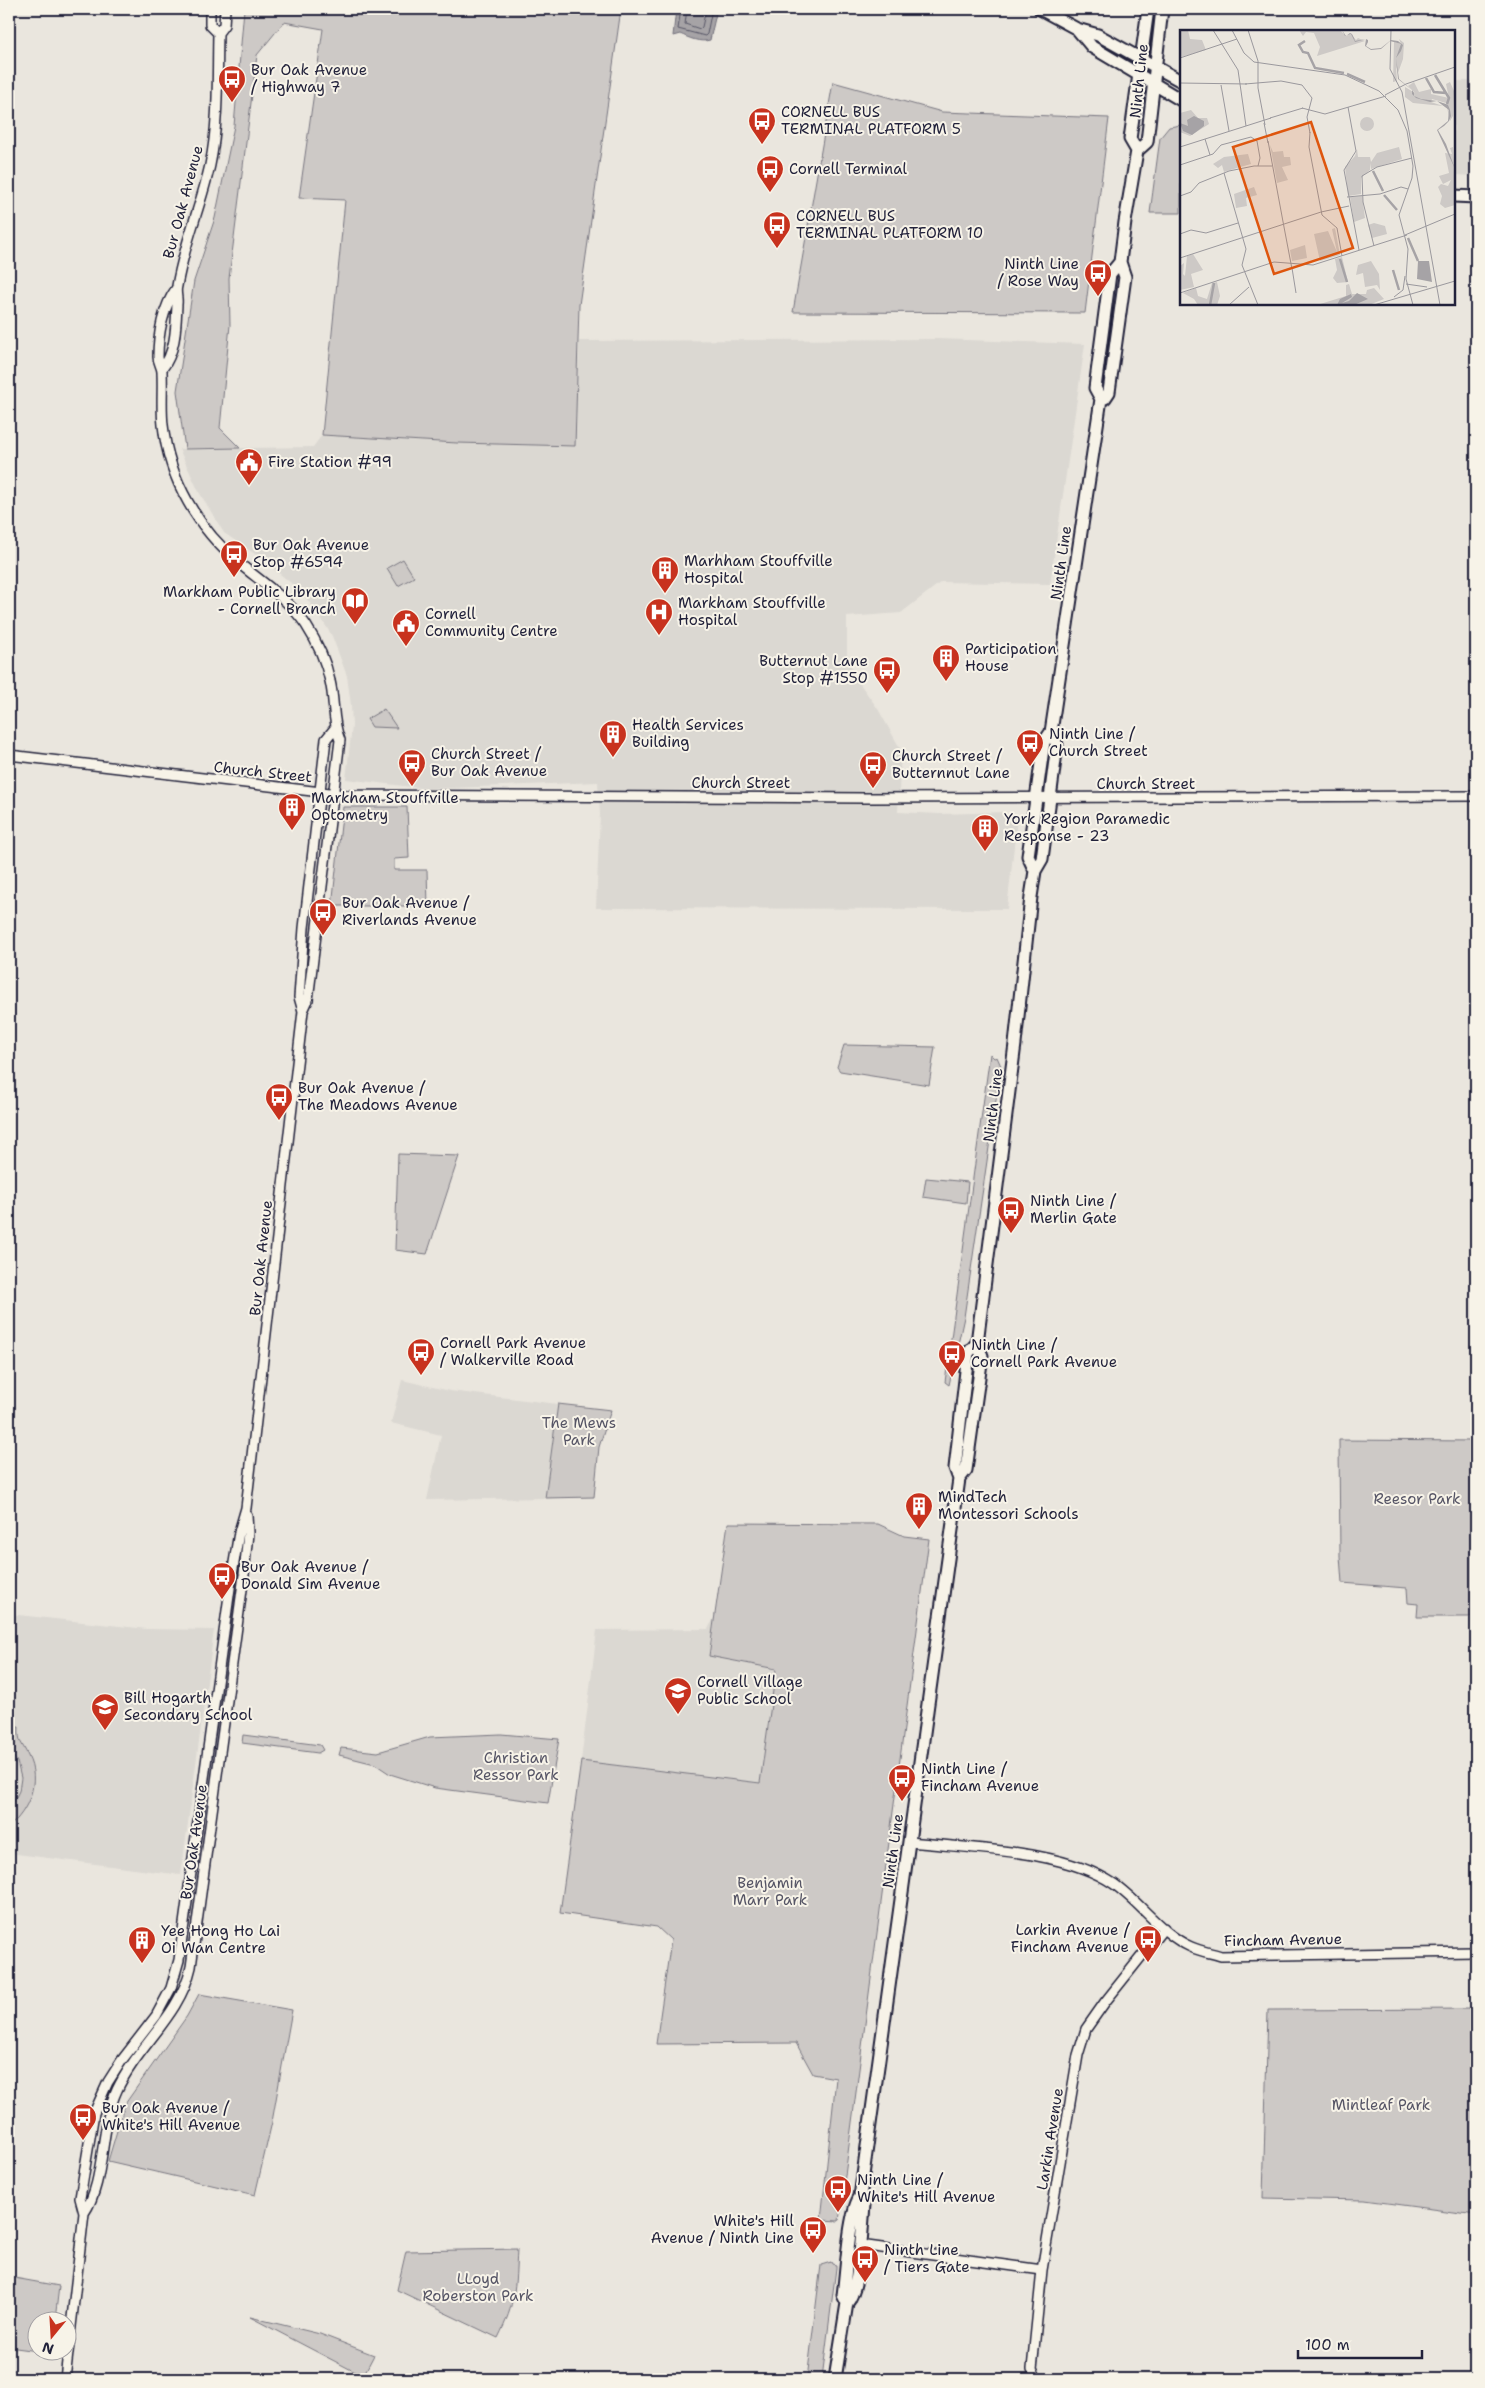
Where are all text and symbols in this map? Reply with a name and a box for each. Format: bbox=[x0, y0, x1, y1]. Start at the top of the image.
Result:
inset map bbox=[1180, 30, 1455, 305]
street label: Ninth Line bbox=[1125, 43, 1153, 119]
place label: Bur Oak Avenue / Highway 7 bbox=[251, 60, 367, 97]
bus stop icon: Bur Oak Avenue / Highway 7 bbox=[217, 64, 247, 103]
place label: CORNELL BUS TERMINAL PLATFORM 5 bbox=[781, 102, 961, 139]
bus stop icon: CORNELL BUS TERMINAL PLATFORM 5 bbox=[747, 106, 777, 145]
street label: Bur Oak Avenue bbox=[158, 143, 208, 261]
bus stop icon: Cornell Terminal bbox=[755, 154, 785, 193]
place label: Cornell Terminal bbox=[789, 159, 907, 179]
place label: CORNELL BUS TERMINAL PLATFORM 10 bbox=[796, 206, 983, 243]
bus stop icon: CORNELL BUS TERMINAL PLATFORM 10 bbox=[762, 210, 792, 249]
place label: Ninth Line / Rose Way bbox=[997, 254, 1079, 291]
bus stop icon: Ninth Line / Rose Way bbox=[1083, 258, 1113, 297]
public building icon: Fire Station #99 bbox=[234, 447, 264, 486]
place label: Fire Station #99 bbox=[268, 452, 392, 472]
street label: Ninth Line bbox=[1046, 525, 1076, 601]
place label: Bur Oak Avenue Stop #6594 bbox=[253, 535, 369, 572]
bus stop icon: Bur Oak Avenue Stop #6594 bbox=[219, 539, 249, 578]
place label: Marhham Stouffville Hospital bbox=[684, 551, 833, 588]
building icon: Marhham Stouffville Hospital bbox=[650, 555, 680, 594]
place label: Markham Public Library - Cornell Branch bbox=[163, 582, 336, 619]
library icon: Markham Public Library - Cornell Branch bbox=[340, 586, 370, 625]
place label: Markham Stouffville Hospital bbox=[678, 593, 826, 630]
hospital icon: Markham Stouffville Hospital bbox=[644, 597, 674, 636]
place label: Cornell Community Centre bbox=[425, 604, 558, 641]
public building icon: Cornell Community Centre bbox=[391, 608, 421, 647]
place label: Participation House bbox=[965, 639, 1056, 676]
building icon: Participation House bbox=[931, 643, 961, 682]
place label: Butternut Lane Stop #1550 bbox=[759, 651, 868, 688]
bus stop icon: Butternut Lane Stop #1550 bbox=[872, 655, 902, 694]
place label: Health Services Building bbox=[632, 715, 744, 752]
building icon: Health Services Building bbox=[598, 719, 628, 758]
place label: Ninth Line / Church Street bbox=[1049, 724, 1148, 761]
bus stop icon: Ninth Line / Church Street bbox=[1015, 728, 1045, 767]
place label: Church Street / Bur Oak Avenue bbox=[431, 744, 547, 781]
place label: Church Street / Butternnut Lane bbox=[892, 746, 1010, 783]
bus stop icon: Church Street / Bur Oak Avenue bbox=[397, 748, 427, 787]
bus stop icon: Church Street / Butternnut Lane bbox=[858, 750, 888, 789]
street label: Church Street bbox=[213, 757, 313, 787]
street label: Church Street bbox=[692, 773, 790, 793]
street label: Church Street bbox=[1097, 774, 1195, 794]
place label: Markham Stouffville Optometry bbox=[311, 788, 459, 825]
building icon: Markham Stouffville Optometry bbox=[277, 792, 307, 831]
place label: York Region Paramedic Response - 23 bbox=[1004, 809, 1170, 846]
building icon: York Region Paramedic Response - 23 bbox=[970, 813, 1000, 852]
place label: Bur Oak Avenue / Riverlands Avenue bbox=[342, 893, 477, 930]
bus stop icon: Bur Oak Avenue / Riverlands Avenue bbox=[308, 897, 338, 936]
street label: Ninth Line bbox=[979, 1067, 1007, 1143]
place label: Bur Oak Avenue / The Meadows Avenue bbox=[298, 1078, 458, 1115]
bus stop icon: Bur Oak Avenue / The Meadows Avenue bbox=[264, 1082, 294, 1121]
place label: Ninth Line / Merlin Gate bbox=[1030, 1191, 1117, 1228]
bus stop icon: Ninth Line / Merlin Gate bbox=[996, 1195, 1026, 1234]
street label: Bur Oak Avenue bbox=[245, 1199, 277, 1317]
place label: Cornell Park Avenue / Walkerville Road bbox=[440, 1333, 586, 1370]
place label: Ninth Line / Cornell Park Avenue bbox=[971, 1335, 1117, 1372]
bus stop icon: Cornell Park Avenue / Walkerville Road bbox=[406, 1337, 436, 1376]
bus stop icon: Ninth Line / Cornell Park Avenue bbox=[937, 1339, 967, 1378]
park label: The Mews Park bbox=[542, 1413, 616, 1450]
place label: MindTech Montessori Schools bbox=[938, 1487, 1079, 1524]
park label: Reesor Park bbox=[1373, 1489, 1461, 1509]
building icon: MindTech Montessori Schools bbox=[904, 1491, 934, 1530]
place label: Bur Oak Avenue / Donald Sim Avenue bbox=[241, 1557, 380, 1594]
bus stop icon: Bur Oak Avenue / Donald Sim Avenue bbox=[207, 1561, 237, 1600]
place label: Cornell Village Public School bbox=[697, 1672, 803, 1709]
school or university icon: Cornell Village Public School bbox=[663, 1676, 693, 1715]
place label: Bill Hogarth Secondary School bbox=[124, 1688, 253, 1725]
school or university icon: Bill Hogarth Secondary School bbox=[90, 1692, 120, 1731]
park label: Christian Ressor Park bbox=[473, 1748, 559, 1785]
place label: Ninth Line / Fincham Avenue bbox=[921, 1759, 1039, 1796]
bus stop icon: Ninth Line / Fincham Avenue bbox=[887, 1763, 917, 1802]
street label: Bur Oak Avenue bbox=[176, 1783, 212, 1901]
street label: Ninth Line bbox=[878, 1813, 908, 1889]
park label: Benjamin Marr Park bbox=[733, 1873, 807, 1910]
place label: Larkin Avenue / Fincham Avenue bbox=[1011, 1920, 1131, 1957]
place label: Yee Hong Ho Lai Oi Wan Centre bbox=[161, 1921, 280, 1958]
bus stop icon: Larkin Avenue / Fincham Avenue bbox=[1133, 1924, 1163, 1963]
building icon: Yee Hong Ho Lai Oi Wan Centre bbox=[127, 1925, 157, 1964]
street label: Fincham Avenue bbox=[1224, 1929, 1342, 1951]
street label: Larkin Avenue bbox=[1032, 2086, 1068, 2192]
park label: Mintleaf Park bbox=[1332, 2095, 1430, 2115]
place label: Bur Oak Avenue / White's Hill Avenue bbox=[102, 2098, 241, 2135]
bus stop icon: Bur Oak Avenue / White's Hill Avenue bbox=[68, 2102, 98, 2141]
place label: Ninth Line / White's Hill Avenue bbox=[857, 2170, 996, 2207]
bus stop icon: Ninth Line / White's Hill Avenue bbox=[823, 2174, 853, 2213]
place label: White's Hill Avenue / Ninth Line bbox=[651, 2211, 794, 2248]
bus stop icon: White's Hill Avenue / Ninth Line bbox=[798, 2215, 828, 2254]
place label: Ninth Line / Tiers Gate bbox=[884, 2240, 970, 2277]
bus stop icon: Ninth Line / Tiers Gate bbox=[850, 2244, 880, 2283]
park label: LLoyd Roberston Park bbox=[422, 2269, 534, 2306]
north arrow bbox=[28, 2310, 78, 2360]
scale bar bbox=[1298, 2328, 1421, 2360]
text: 100 m bbox=[1305, 2335, 1350, 2355]
text: N bbox=[40, 2338, 56, 2359]

